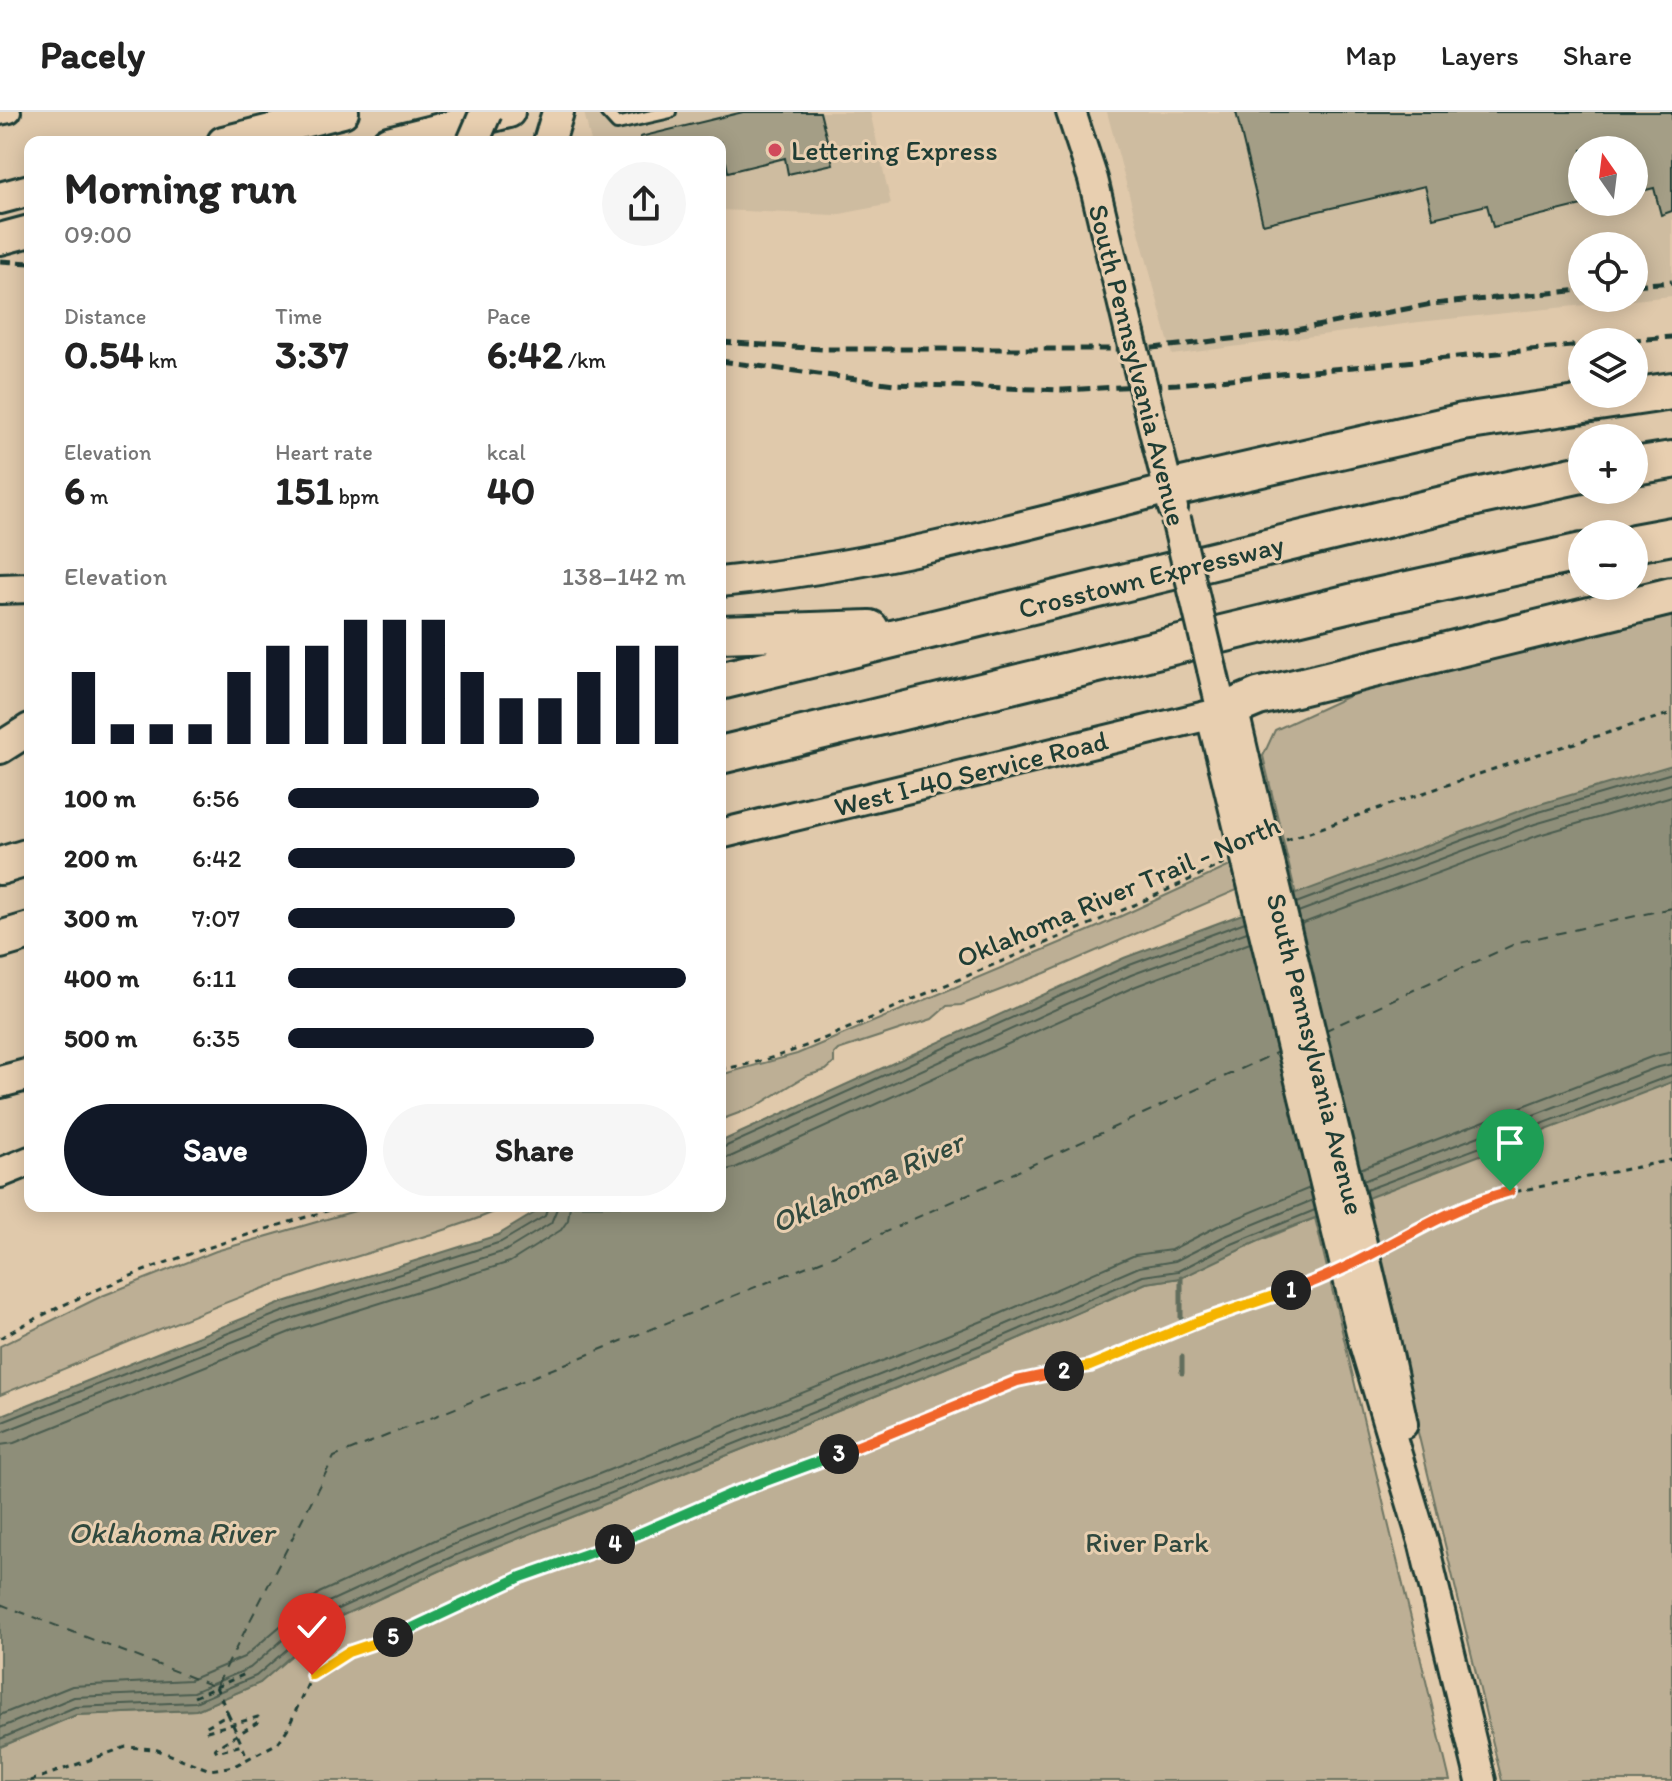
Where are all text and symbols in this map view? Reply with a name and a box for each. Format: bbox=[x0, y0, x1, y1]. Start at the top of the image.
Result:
text: Pacely bbox=[40, 32, 145, 78]
text: Map bbox=[1345, 38, 1397, 72]
text: Layers bbox=[1441, 38, 1519, 72]
text: Share bbox=[1563, 38, 1632, 72]
place label: Lettering Express bbox=[791, 133, 998, 167]
north arrow bbox=[1568, 136, 1648, 216]
map controls bbox=[1568, 136, 1648, 600]
marker: Lettering Express bbox=[766, 141, 784, 159]
text: Morning run bbox=[64, 161, 297, 214]
button: share bbox=[602, 162, 686, 246]
street label: South Pennsylvania Avenue bbox=[1082, 201, 1194, 529]
text: 09:00 bbox=[64, 218, 132, 250]
button: locate bbox=[1568, 232, 1648, 312]
text: Distance bbox=[64, 303, 146, 330]
text: Time bbox=[275, 303, 322, 330]
text: Pace bbox=[487, 303, 531, 330]
button: layers bbox=[1568, 328, 1648, 408]
text: 0.54 bbox=[64, 330, 144, 378]
text: 3:37 bbox=[275, 330, 349, 378]
text: 6:42 bbox=[487, 330, 563, 378]
text: km bbox=[144, 347, 178, 374]
text: /km bbox=[563, 347, 606, 374]
button: + bbox=[1568, 424, 1648, 504]
text: Elevation bbox=[64, 439, 151, 466]
text: Heart rate bbox=[275, 439, 373, 466]
text: kcal bbox=[487, 439, 526, 466]
text: 6 bbox=[64, 466, 85, 514]
text: 151 bbox=[275, 466, 333, 514]
text: 40 bbox=[487, 466, 535, 514]
text: m bbox=[85, 483, 109, 510]
text: bpm bbox=[333, 483, 379, 510]
button: − bbox=[1568, 520, 1648, 600]
street label: Crosstown Expressway bbox=[1015, 527, 1287, 625]
text: Elevation bbox=[64, 560, 167, 592]
text: 138–142 m bbox=[562, 560, 686, 592]
street label: West I-40 Service Road bbox=[830, 722, 1112, 824]
text: 100 m bbox=[64, 782, 136, 814]
text: 6:56 bbox=[192, 782, 240, 814]
street label: Oklahoma River Trail - North bbox=[951, 807, 1285, 975]
text: 200 m bbox=[64, 842, 137, 874]
text: 6:42 bbox=[192, 842, 241, 874]
street label: South Pennsylvania Avenue bbox=[1260, 890, 1372, 1218]
text: 300 m bbox=[64, 902, 138, 934]
text: 7:07 bbox=[192, 902, 240, 934]
text: 400 m bbox=[64, 962, 139, 994]
text: 6:11 bbox=[192, 962, 236, 994]
text: 500 m bbox=[64, 1022, 137, 1054]
text: 6:35 bbox=[192, 1022, 240, 1054]
button: Save bbox=[64, 1104, 367, 1196]
button: Share bbox=[383, 1104, 686, 1196]
pin bbox=[1476, 1109, 1544, 1191]
icon: arrive bbox=[1488, 1121, 1532, 1165]
water label: Oklahoma River bbox=[765, 1122, 971, 1241]
pin: 1 bbox=[1271, 1270, 1311, 1310]
text: 1 bbox=[1286, 1276, 1296, 1303]
pin: 2 bbox=[1044, 1351, 1084, 1391]
text: 2 bbox=[1058, 1357, 1070, 1384]
pin: 3 bbox=[819, 1434, 859, 1474]
text: 3 bbox=[833, 1440, 845, 1467]
water label: Oklahoma River bbox=[68, 1514, 277, 1551]
pin: 4 bbox=[595, 1524, 635, 1564]
park label: River Park bbox=[1085, 1525, 1209, 1559]
text: 4 bbox=[608, 1530, 622, 1557]
pin bbox=[278, 1593, 346, 1675]
icon: check bbox=[290, 1605, 334, 1649]
pin: 5 bbox=[373, 1617, 413, 1657]
text: 5 bbox=[387, 1623, 399, 1650]

